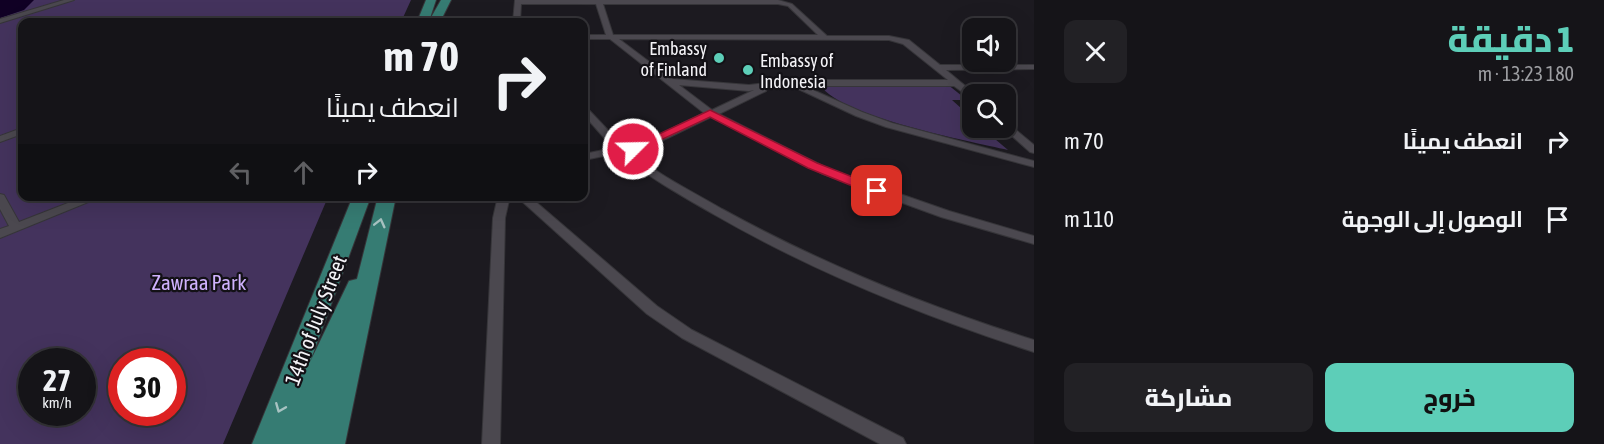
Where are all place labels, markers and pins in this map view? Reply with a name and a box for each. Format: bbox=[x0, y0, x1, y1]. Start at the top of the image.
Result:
place label: Embassy of Finland bbox=[641, 38, 707, 80]
place label: Embassy of Indonesia bbox=[760, 50, 834, 92]
marker: Embassy of Finland bbox=[712, 51, 726, 65]
marker: Embassy of Indonesia bbox=[741, 63, 755, 77]
pin bbox=[851, 165, 902, 216]

